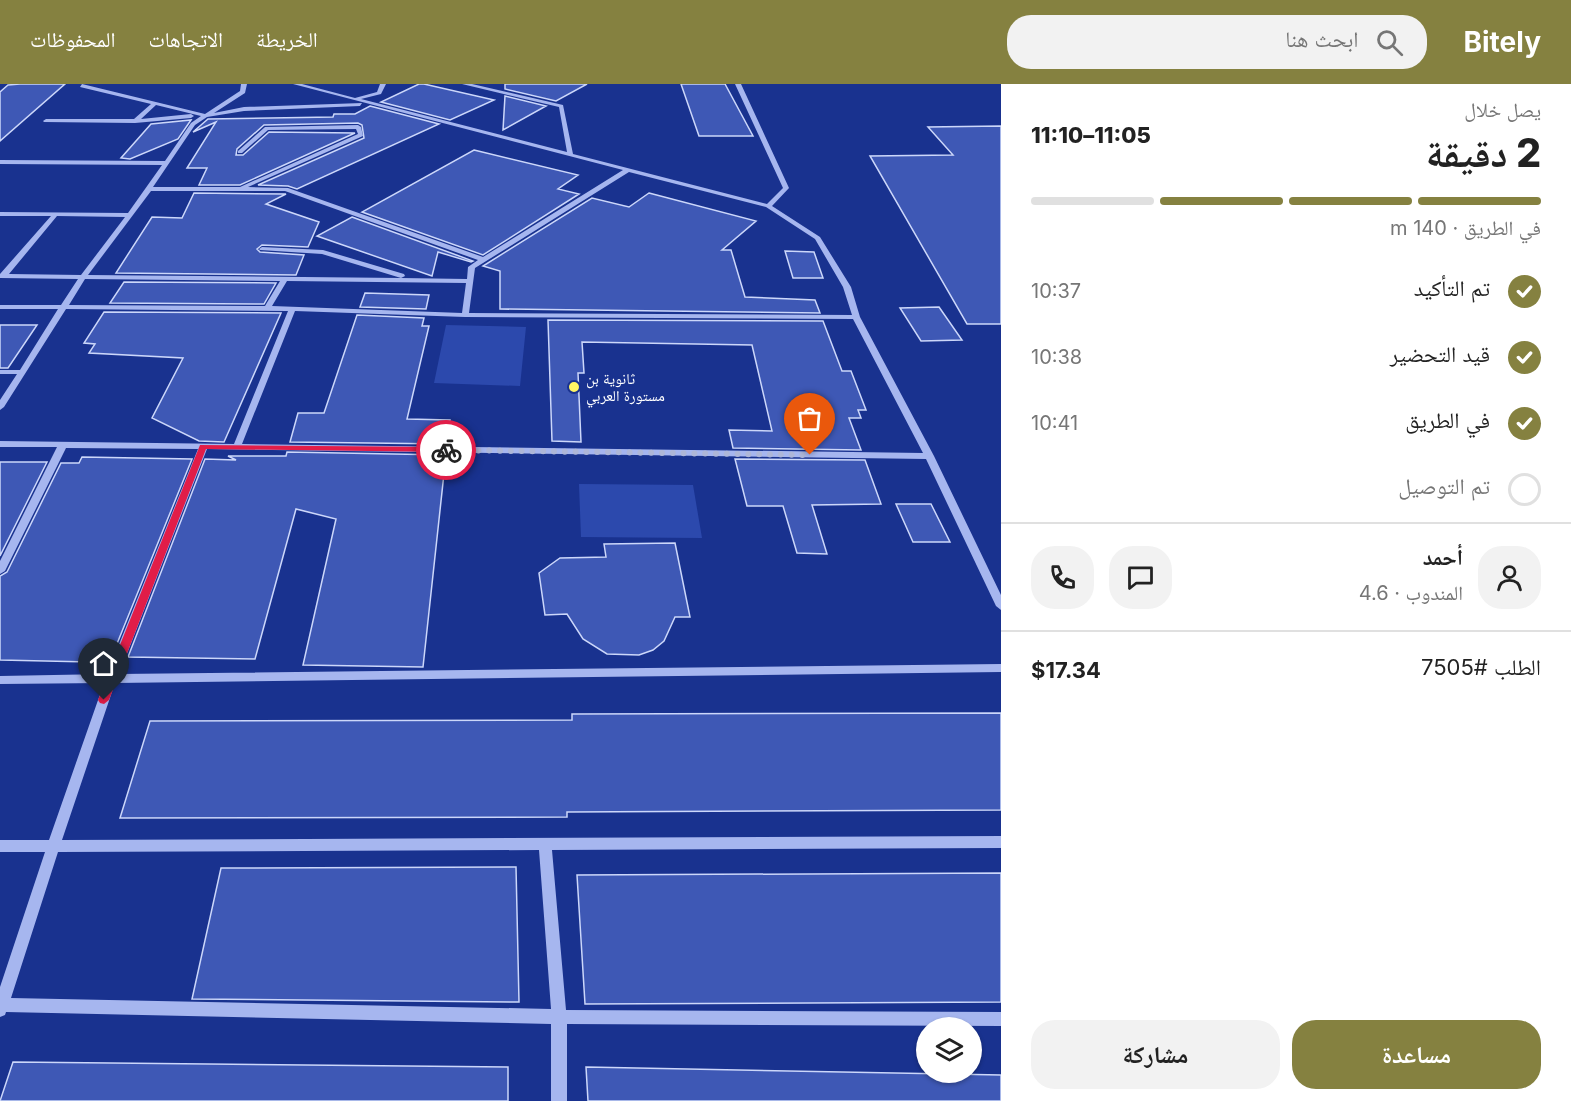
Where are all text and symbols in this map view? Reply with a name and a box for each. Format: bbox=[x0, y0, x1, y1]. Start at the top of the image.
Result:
search box bbox=[1007, 15, 1427, 69]
text: Bitely bbox=[1463, 25, 1541, 59]
text: ابحث هنا bbox=[1285, 26, 1358, 52]
icon: search bbox=[1373, 26, 1406, 59]
text: المحفوظات bbox=[30, 27, 115, 52]
text: الاتجاهات bbox=[148, 27, 223, 52]
text: الخريطة bbox=[256, 27, 318, 52]
text: يصل خلال bbox=[1464, 98, 1541, 122]
text: 11:05–11:10 bbox=[1031, 122, 1151, 148]
text: 2 دقيقة bbox=[1426, 129, 1541, 176]
text: في الطريق · 140 m bbox=[1390, 216, 1541, 240]
text: تم التأكيد bbox=[1414, 275, 1490, 301]
icon: check bbox=[1508, 275, 1541, 308]
text: 10:37 bbox=[1031, 279, 1081, 303]
text: قيد التحضير bbox=[1390, 341, 1490, 367]
icon: check bbox=[1508, 341, 1541, 374]
text: 10:38 bbox=[1031, 345, 1082, 369]
place label: ثانوية بن مستورة العربي bbox=[586, 369, 665, 407]
marker: ثانوية بن مستورة العربي bbox=[567, 380, 581, 394]
pin bbox=[784, 393, 835, 455]
icon: bag bbox=[793, 402, 826, 435]
text: في الطريق bbox=[1405, 407, 1490, 433]
icon: check bbox=[1508, 407, 1541, 440]
text: 10:41 bbox=[1031, 411, 1078, 435]
courier bbox=[416, 420, 476, 480]
icon: bike bbox=[430, 434, 463, 467]
text: تم التوصيل bbox=[1398, 473, 1490, 499]
text: أحمد bbox=[1423, 544, 1463, 570]
button: phone bbox=[1031, 546, 1094, 609]
button: chat bbox=[1109, 546, 1172, 609]
button: person bbox=[1478, 546, 1541, 609]
text: المندوب · 4.6 bbox=[1359, 581, 1463, 605]
pin bbox=[78, 638, 129, 700]
icon: home bbox=[87, 647, 120, 680]
text: الطلب #7505 bbox=[1421, 654, 1541, 680]
text: $17.34 bbox=[1031, 657, 1101, 683]
map controls bbox=[916, 1017, 982, 1083]
button: layers bbox=[916, 1017, 982, 1083]
button: مشاركة bbox=[1031, 1020, 1280, 1089]
button: مساعدة bbox=[1292, 1020, 1541, 1089]

